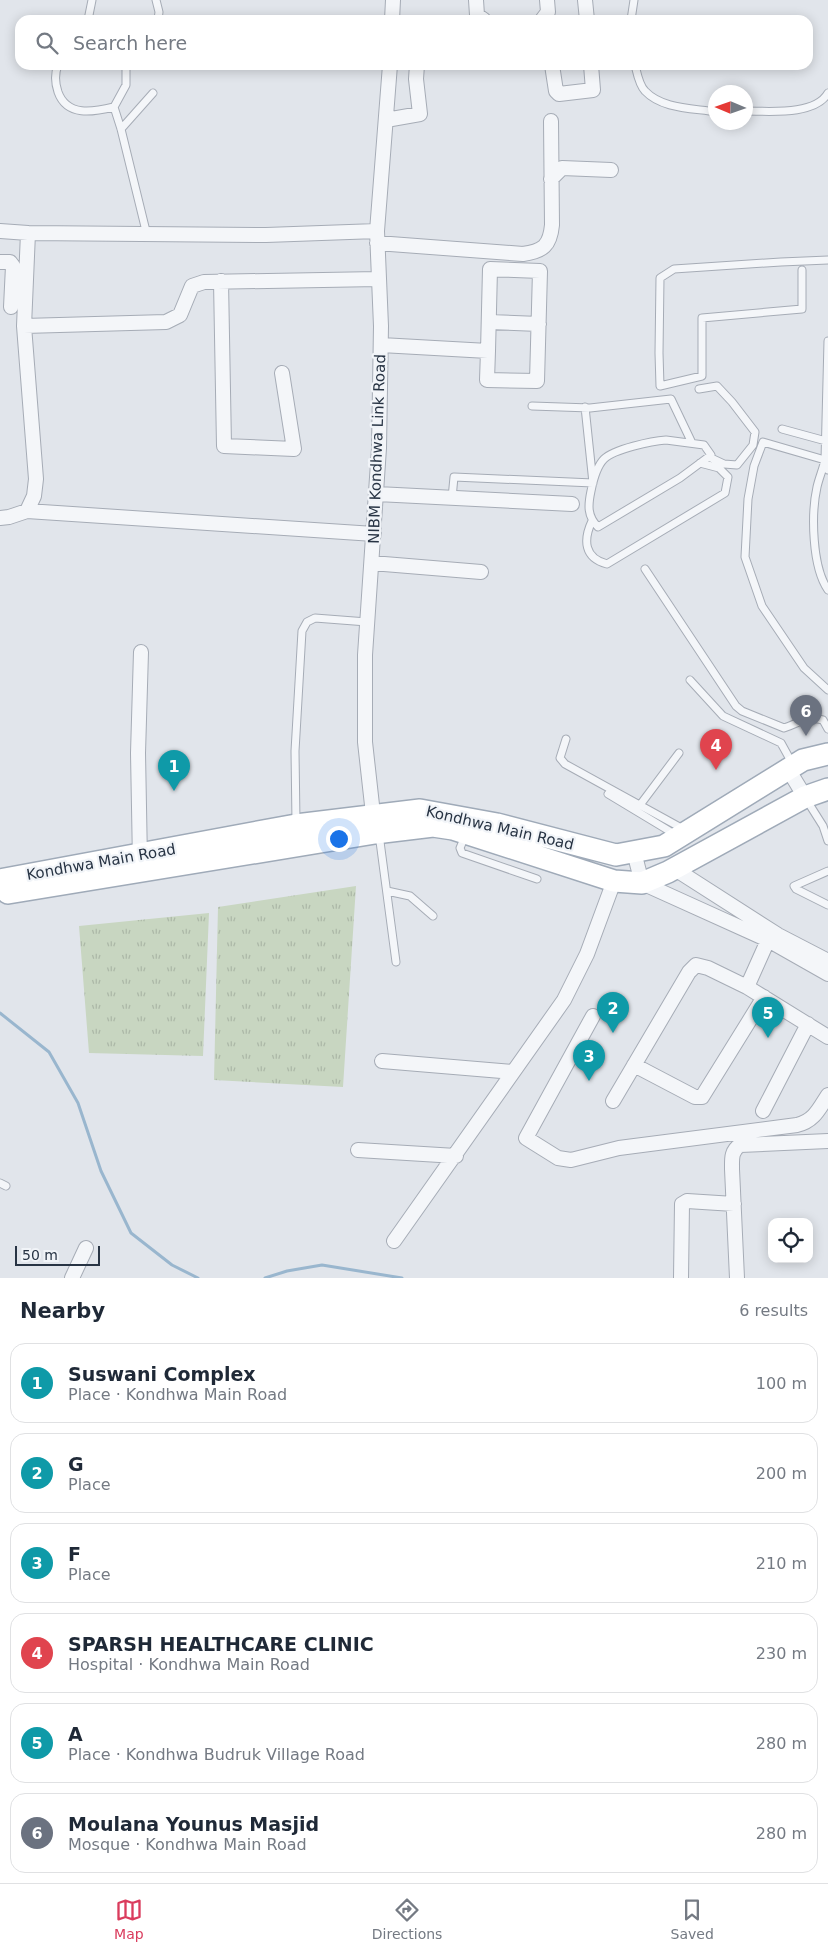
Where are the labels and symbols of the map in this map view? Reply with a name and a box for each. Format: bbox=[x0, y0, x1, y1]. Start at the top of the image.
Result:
north arrow bbox=[708, 85, 753, 130]
street label: NIBM Kondhwa Link Road bbox=[365, 354, 389, 544]
pin: 6 bbox=[790, 695, 822, 736]
pin: 4 bbox=[700, 729, 732, 770]
pin: 1 bbox=[158, 750, 190, 791]
street label: Kondhwa Main Road bbox=[424, 802, 576, 854]
your location bbox=[326, 826, 352, 852]
street label: Kondhwa Main Road bbox=[25, 840, 177, 884]
pin: 2 bbox=[597, 992, 629, 1033]
pin: 5 bbox=[752, 997, 784, 1038]
pin: 3 bbox=[573, 1040, 605, 1081]
scale bar bbox=[15, 1243, 100, 1266]

